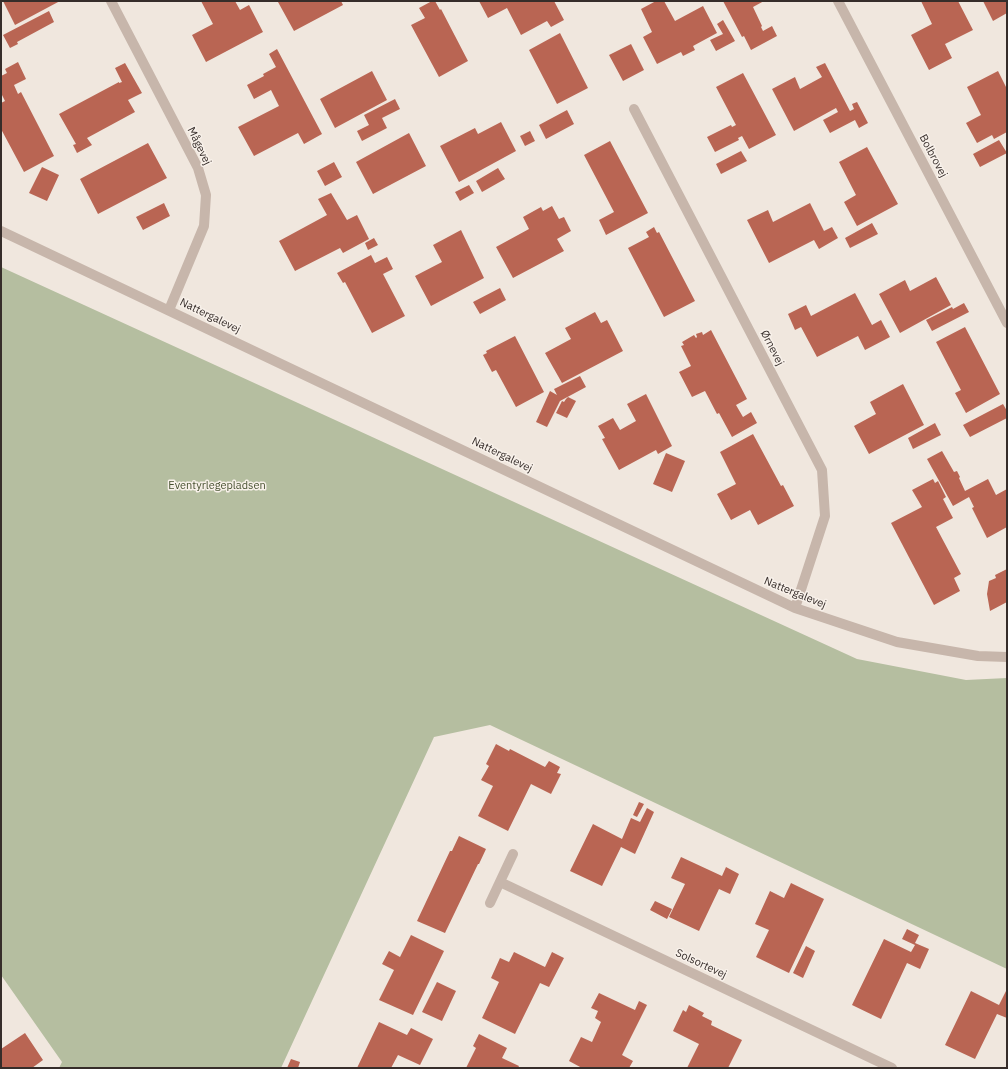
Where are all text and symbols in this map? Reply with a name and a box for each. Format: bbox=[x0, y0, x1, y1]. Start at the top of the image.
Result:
street label: Mågevej bbox=[184, 125, 214, 167]
street label: Bolbrovej bbox=[916, 132, 950, 180]
street label: Nattergalevej bbox=[178, 296, 242, 336]
street label: Ørnevej bbox=[757, 328, 787, 368]
street label: Nattergalevej bbox=[470, 435, 534, 475]
park label: Eventyrlegepladsen bbox=[168, 479, 266, 493]
street label: Nattergalevej bbox=[762, 575, 828, 611]
street label: Solsortevej bbox=[673, 946, 729, 982]

